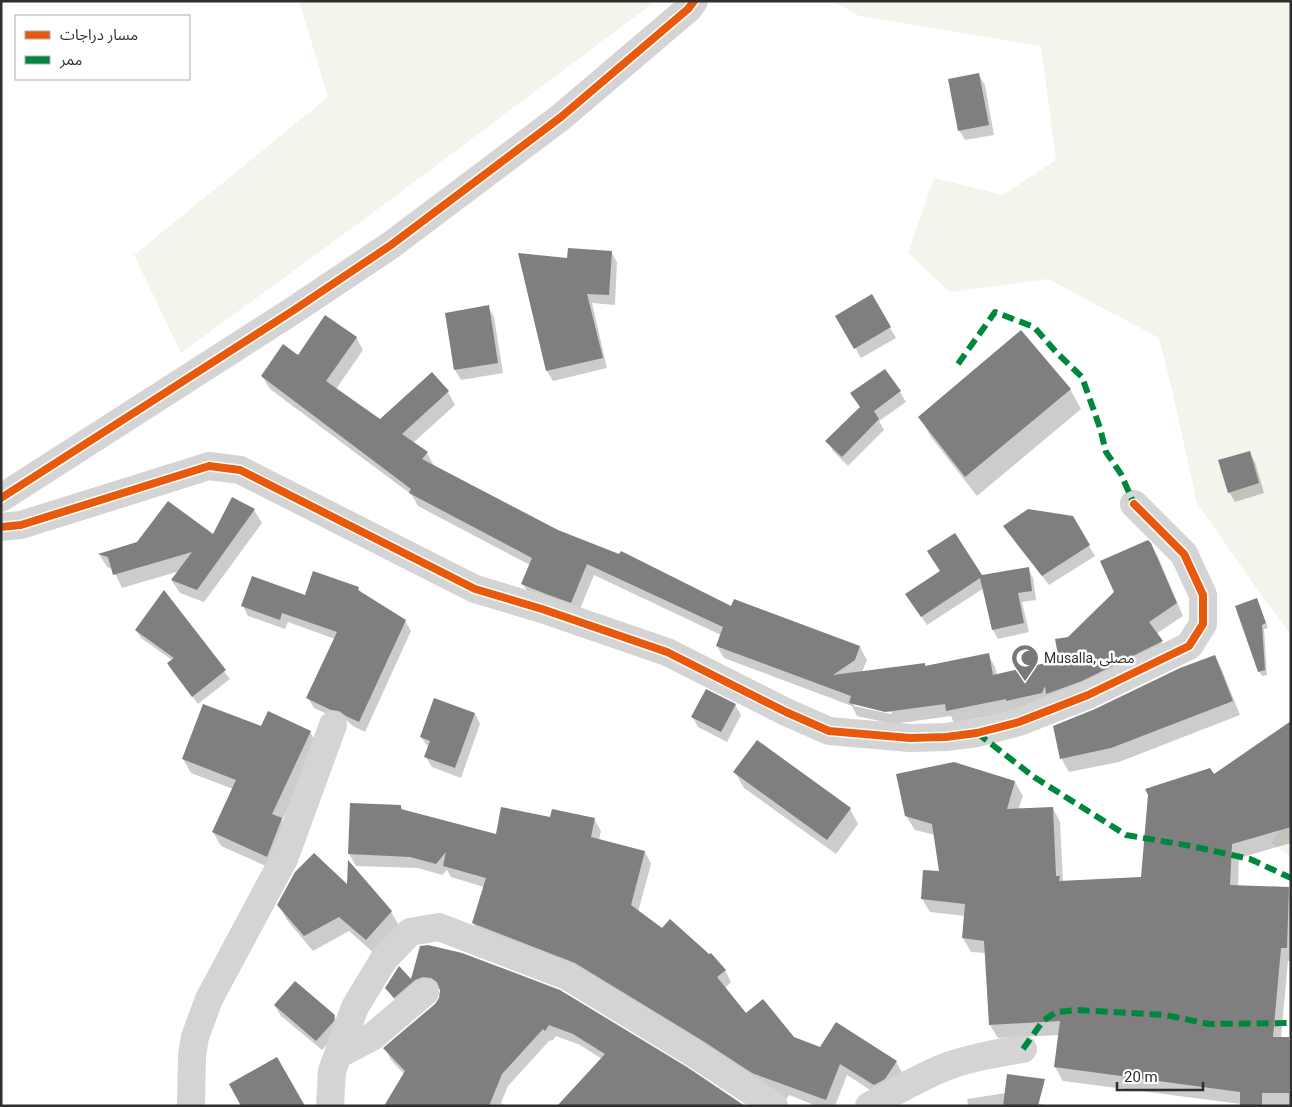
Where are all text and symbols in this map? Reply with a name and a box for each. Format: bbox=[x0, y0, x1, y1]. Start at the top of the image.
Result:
legend bbox=[15, 15, 190, 80]
text: مسار دراجات bbox=[60, 26, 138, 44]
text: ممر bbox=[59, 51, 83, 69]
mosque icon: Musalla, مصلى bbox=[1010, 643, 1040, 682]
place label: Musalla, مصلى bbox=[1044, 650, 1135, 667]
scale bar bbox=[1117, 1060, 1203, 1092]
text: 20 m bbox=[1124, 1068, 1158, 1086]

